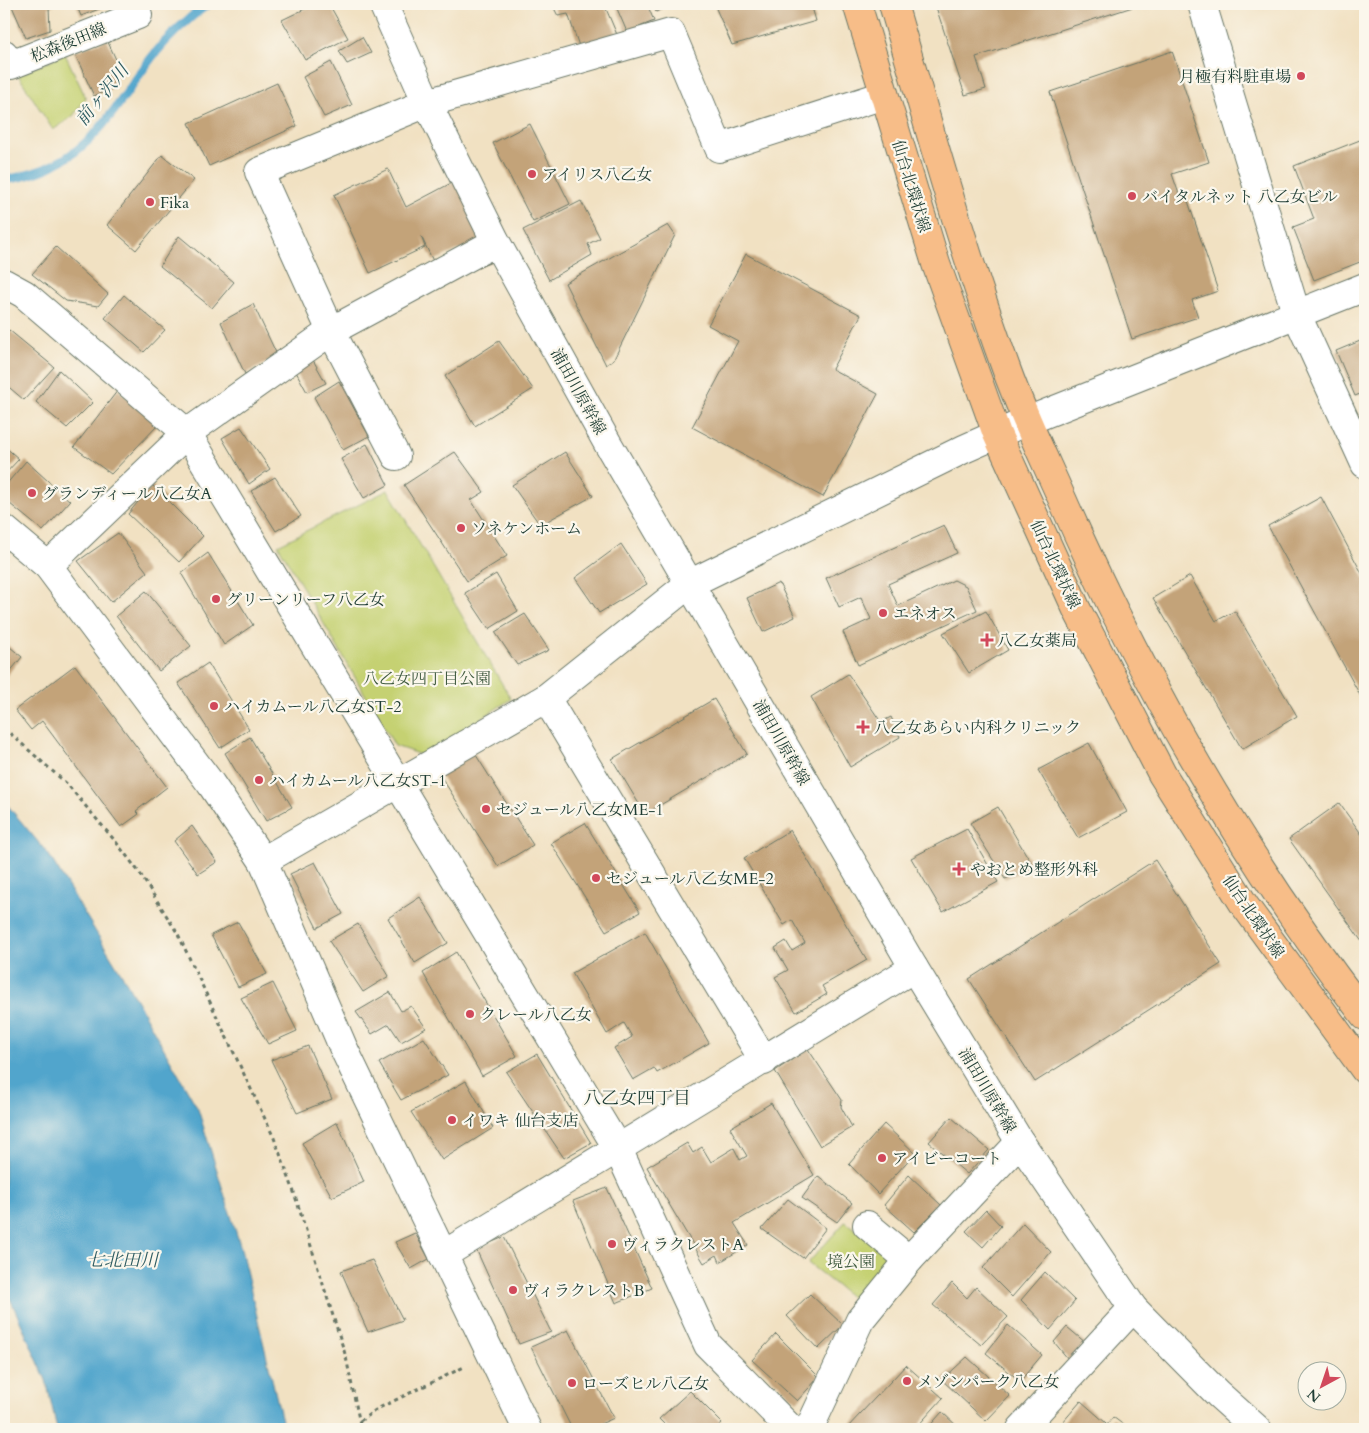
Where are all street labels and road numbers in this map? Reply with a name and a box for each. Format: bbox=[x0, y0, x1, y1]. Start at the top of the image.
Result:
street label: 松森後田線 bbox=[27, 18, 110, 68]
street label: 仙台北環状線 bbox=[886, 137, 936, 235]
street label: 浦田川原幹線 bbox=[545, 344, 611, 439]
street label: 仙台北環状線 bbox=[1025, 516, 1085, 613]
street label: 浦田川原幹線 bbox=[748, 695, 815, 790]
street label: 仙台北環状線 bbox=[1217, 871, 1289, 963]
street label: 浦田川原幹線 bbox=[953, 1044, 1021, 1137]

